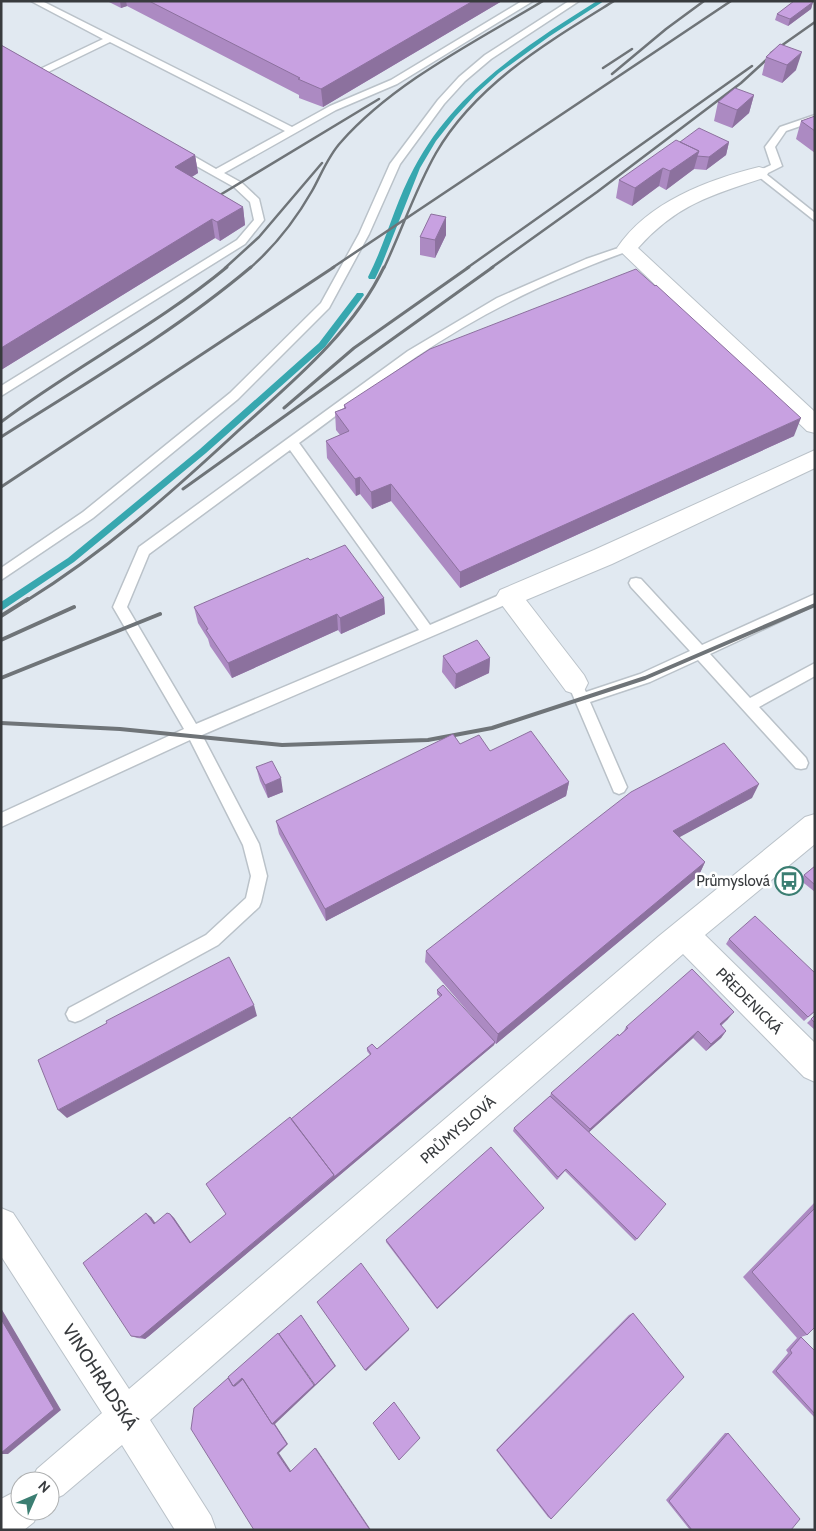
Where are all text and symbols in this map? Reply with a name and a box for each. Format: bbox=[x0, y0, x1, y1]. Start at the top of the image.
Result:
bus stop icon: Průmyslová bbox=[774, 866, 804, 896]
place label: Průmyslová bbox=[696, 872, 771, 890]
street label: PŘEDENICKÁ bbox=[712, 963, 787, 1038]
street label: PRŮMYSLOVÁ bbox=[415, 1090, 500, 1168]
street label: VINOHRADSKÁ bbox=[58, 1320, 142, 1434]
north arrow bbox=[10, 1471, 60, 1521]
text: N bbox=[34, 1477, 54, 1497]

